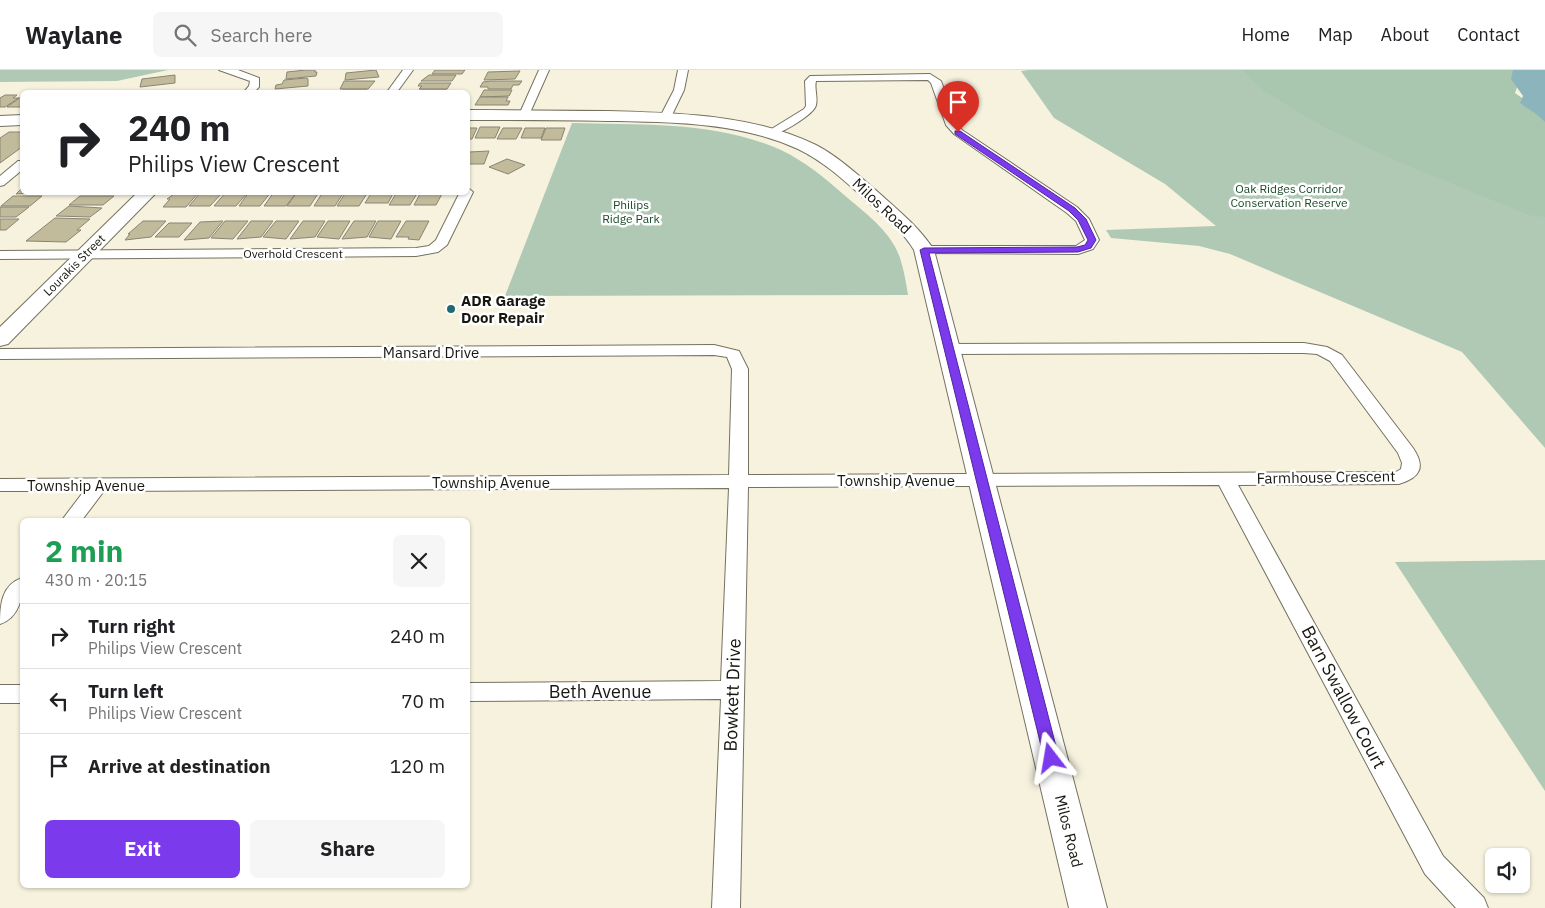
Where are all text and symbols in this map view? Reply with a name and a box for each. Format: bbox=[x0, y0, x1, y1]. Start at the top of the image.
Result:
search box bbox=[153, 12, 503, 57]
text: Waylane bbox=[25, 19, 123, 51]
icon: search bbox=[171, 21, 199, 49]
text: Search here bbox=[211, 23, 312, 47]
text: Home bbox=[1242, 23, 1290, 46]
text: Map bbox=[1318, 23, 1353, 46]
text: About bbox=[1381, 23, 1429, 46]
text: Contact bbox=[1457, 23, 1520, 46]
pin bbox=[937, 81, 979, 132]
icon: arrive bbox=[944, 88, 972, 116]
text: 240 m bbox=[128, 105, 231, 151]
icon: right bbox=[45, 110, 110, 175]
text: Philips View Crescent bbox=[128, 149, 340, 178]
street label: Milos Road bbox=[849, 174, 915, 238]
park label: Oak Ridges Corridor Conservation Reserve bbox=[1230, 181, 1348, 210]
park label: Philips Ridge Park bbox=[602, 197, 660, 226]
street label: Lourakis Street bbox=[40, 231, 108, 299]
street label: Overhold Crescent bbox=[243, 246, 343, 261]
place label: ADR Garage Door Repair bbox=[461, 291, 546, 327]
marker: ADR Garage Door Repair bbox=[445, 303, 457, 315]
street label: Mansard Drive bbox=[383, 343, 479, 362]
street label: Farmhouse Crescent bbox=[1257, 466, 1395, 488]
street label: Township Avenue bbox=[837, 471, 955, 490]
street label: Township Avenue bbox=[432, 473, 550, 492]
street label: Township Avenue bbox=[27, 476, 145, 495]
text: 2 min bbox=[45, 531, 123, 570]
button: close bbox=[393, 535, 445, 587]
text: 430 m · 20:15 bbox=[45, 570, 147, 590]
text: Turn right bbox=[88, 614, 175, 638]
icon: right bbox=[45, 622, 73, 650]
street label: Barn Swallow Court bbox=[1297, 622, 1391, 772]
text: 240 m bbox=[390, 624, 445, 648]
text: Philips View Crescent bbox=[88, 638, 242, 658]
street label: Bowkett Drive bbox=[719, 638, 745, 752]
text: Turn left bbox=[88, 679, 164, 703]
street label: Beth Avenue bbox=[549, 680, 651, 703]
icon: left bbox=[45, 687, 73, 715]
text: 70 m bbox=[401, 689, 445, 713]
text: Philips View Crescent bbox=[88, 703, 242, 723]
position arrow bbox=[1024, 731, 1076, 783]
icon: arrive bbox=[45, 752, 73, 780]
text: Arrive at destination bbox=[88, 754, 271, 778]
text: 120 m bbox=[390, 754, 445, 778]
street label: Milos Road bbox=[1051, 793, 1087, 869]
button: Exit bbox=[45, 820, 240, 878]
button: Share bbox=[250, 820, 445, 878]
map controls bbox=[1485, 848, 1530, 893]
button: sound bbox=[1485, 848, 1530, 893]

